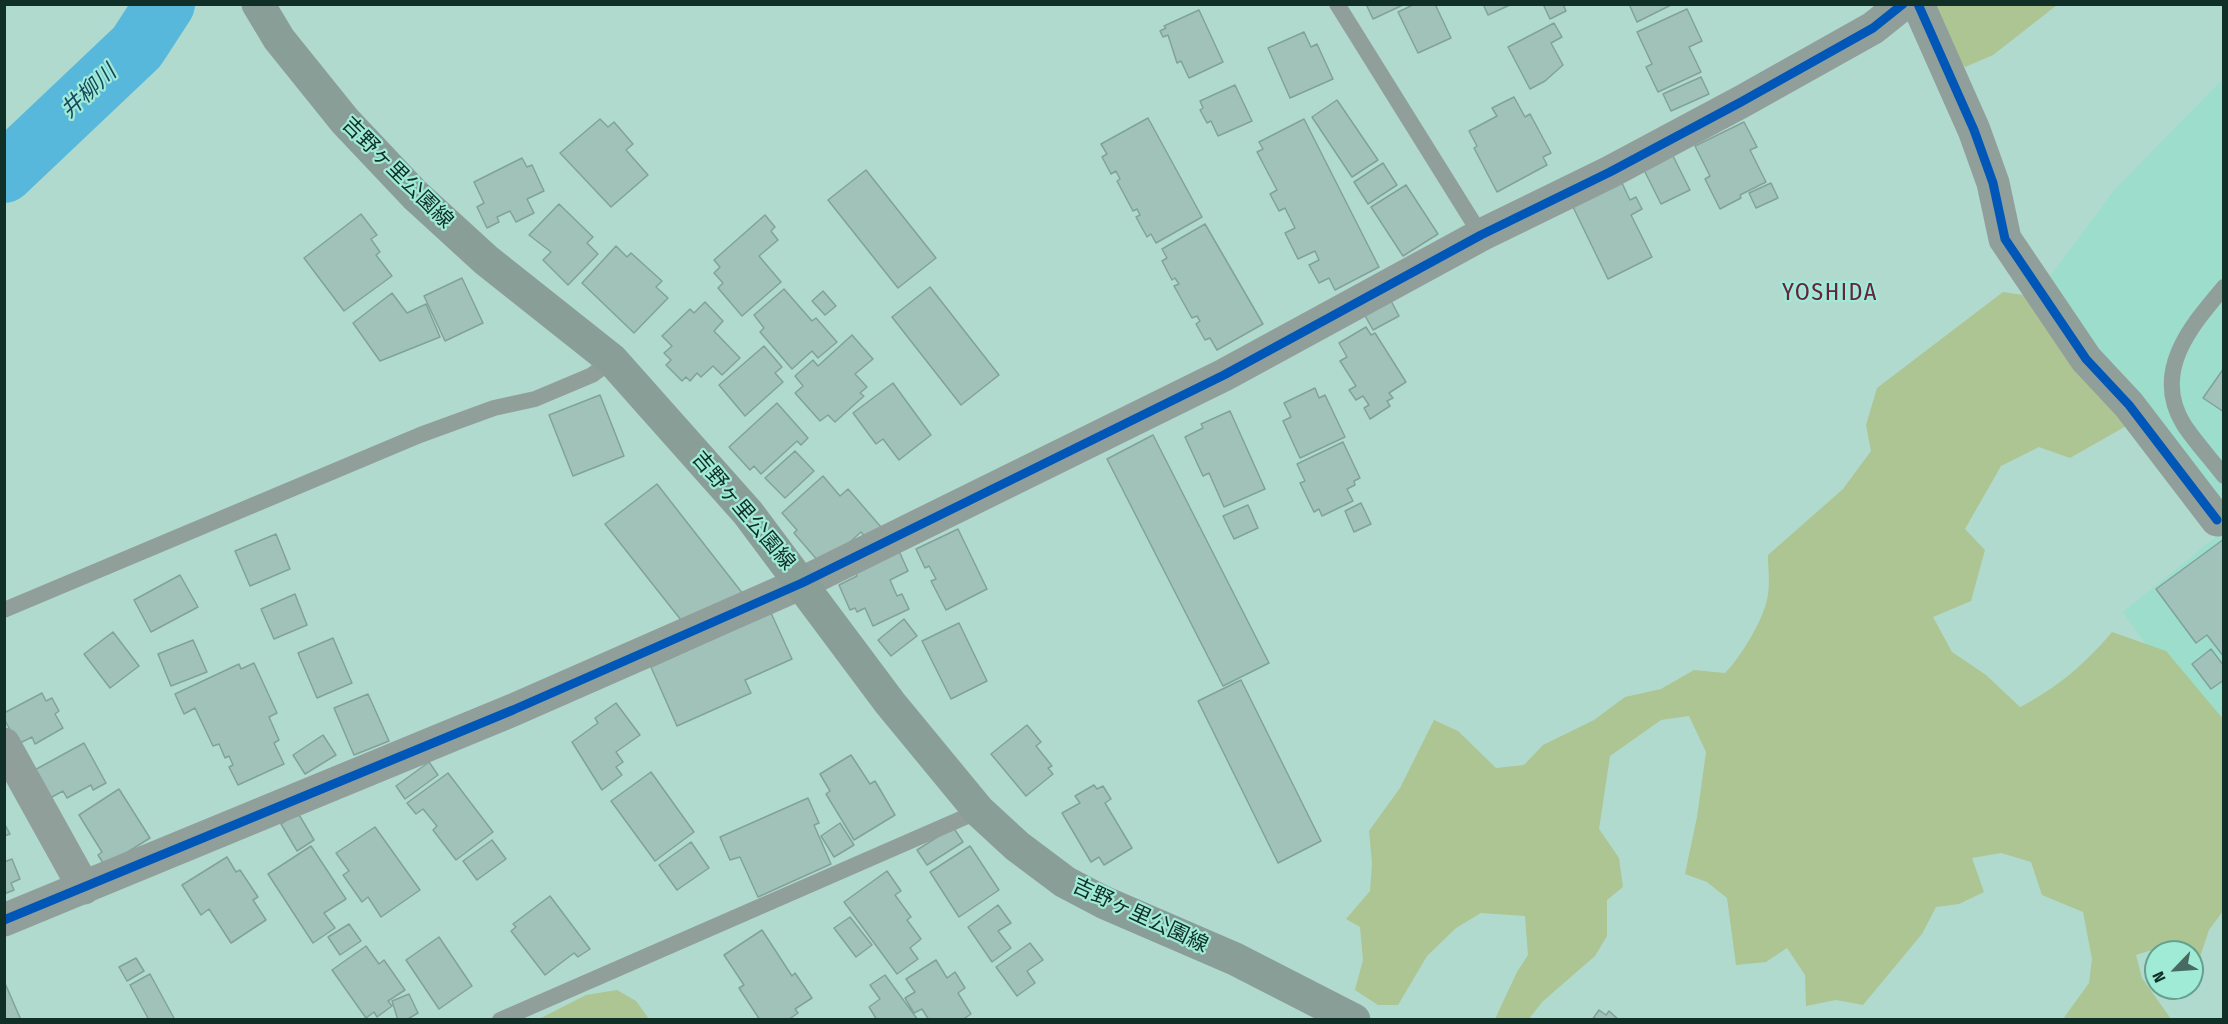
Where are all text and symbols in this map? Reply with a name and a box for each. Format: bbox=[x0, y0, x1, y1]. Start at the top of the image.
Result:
water label: 井柳川 bbox=[56, 60, 122, 124]
street label: 吉野ヶ里公園線 bbox=[336, 112, 458, 234]
district label: YOSHIDA bbox=[1782, 279, 1878, 307]
street label: 吉野ヶ里公園線 bbox=[686, 447, 800, 575]
street label: 吉野ヶ里公園線 bbox=[1068, 874, 1212, 958]
north arrow bbox=[2144, 940, 2204, 1000]
text: N bbox=[2148, 969, 2170, 985]

